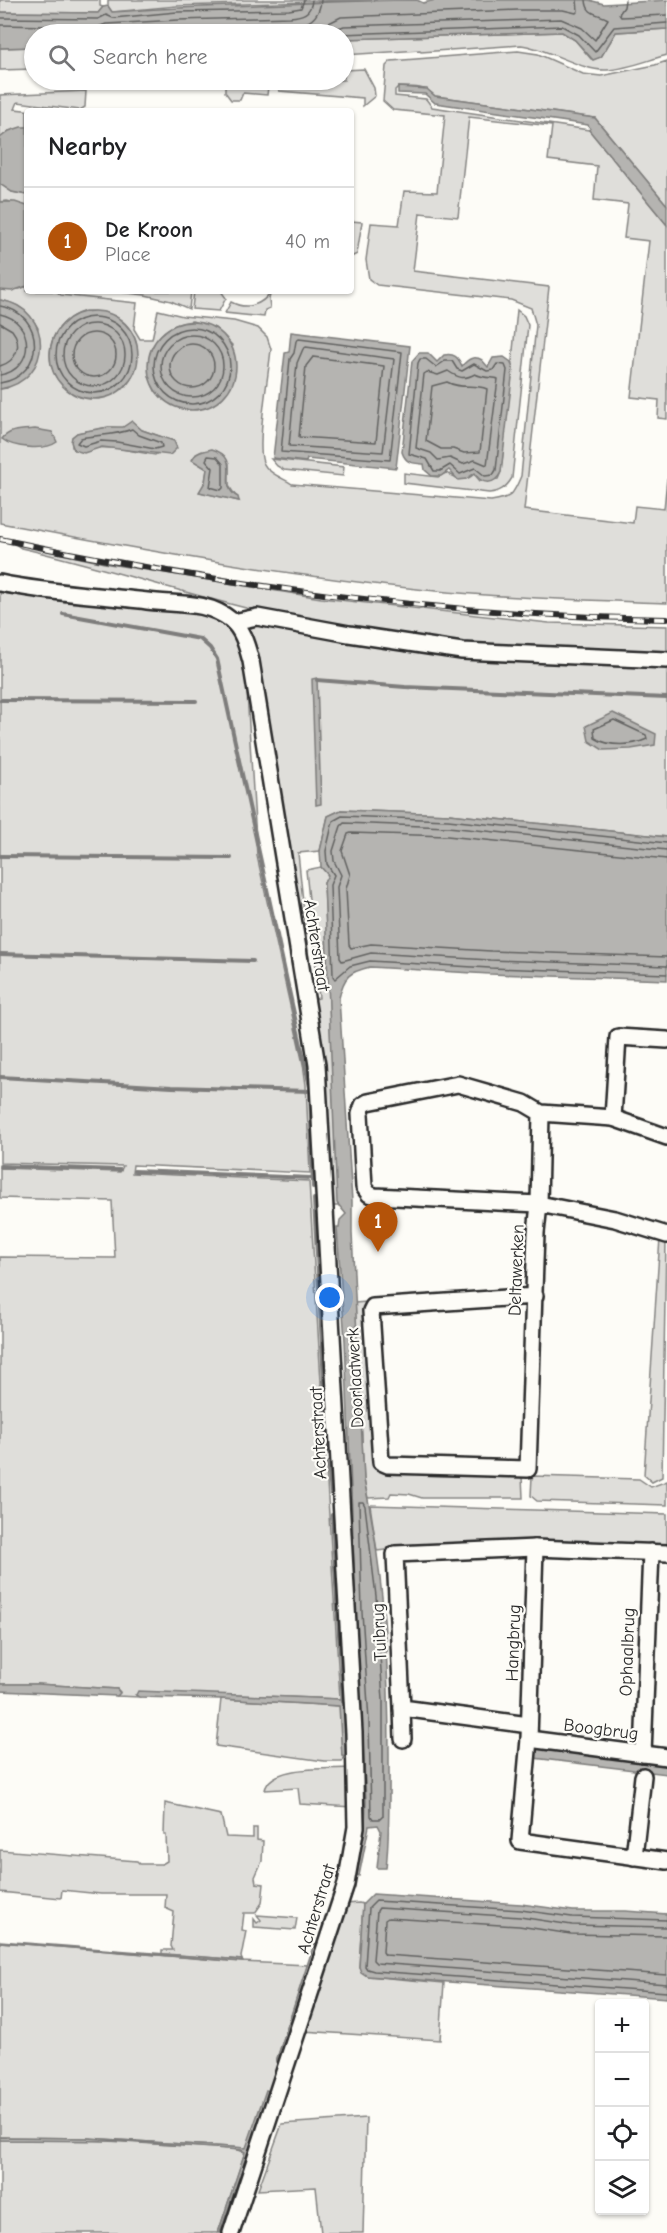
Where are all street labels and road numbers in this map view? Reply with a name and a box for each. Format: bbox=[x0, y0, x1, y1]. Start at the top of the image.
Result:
street label: Achterstraat bbox=[299, 898, 334, 993]
street label: Deltawerken bbox=[504, 1224, 529, 1316]
street label: Doorlaatwerk bbox=[342, 1327, 369, 1429]
street label: Achterstraat bbox=[306, 1385, 331, 1480]
street label: Tuibrug bbox=[367, 1602, 392, 1662]
street label: Hangbrug bbox=[502, 1604, 525, 1682]
street label: Ophaalbrug bbox=[615, 1607, 640, 1697]
street label: Boogbrug bbox=[562, 1714, 640, 1745]
street label: Achterstraat bbox=[293, 1861, 340, 1957]

